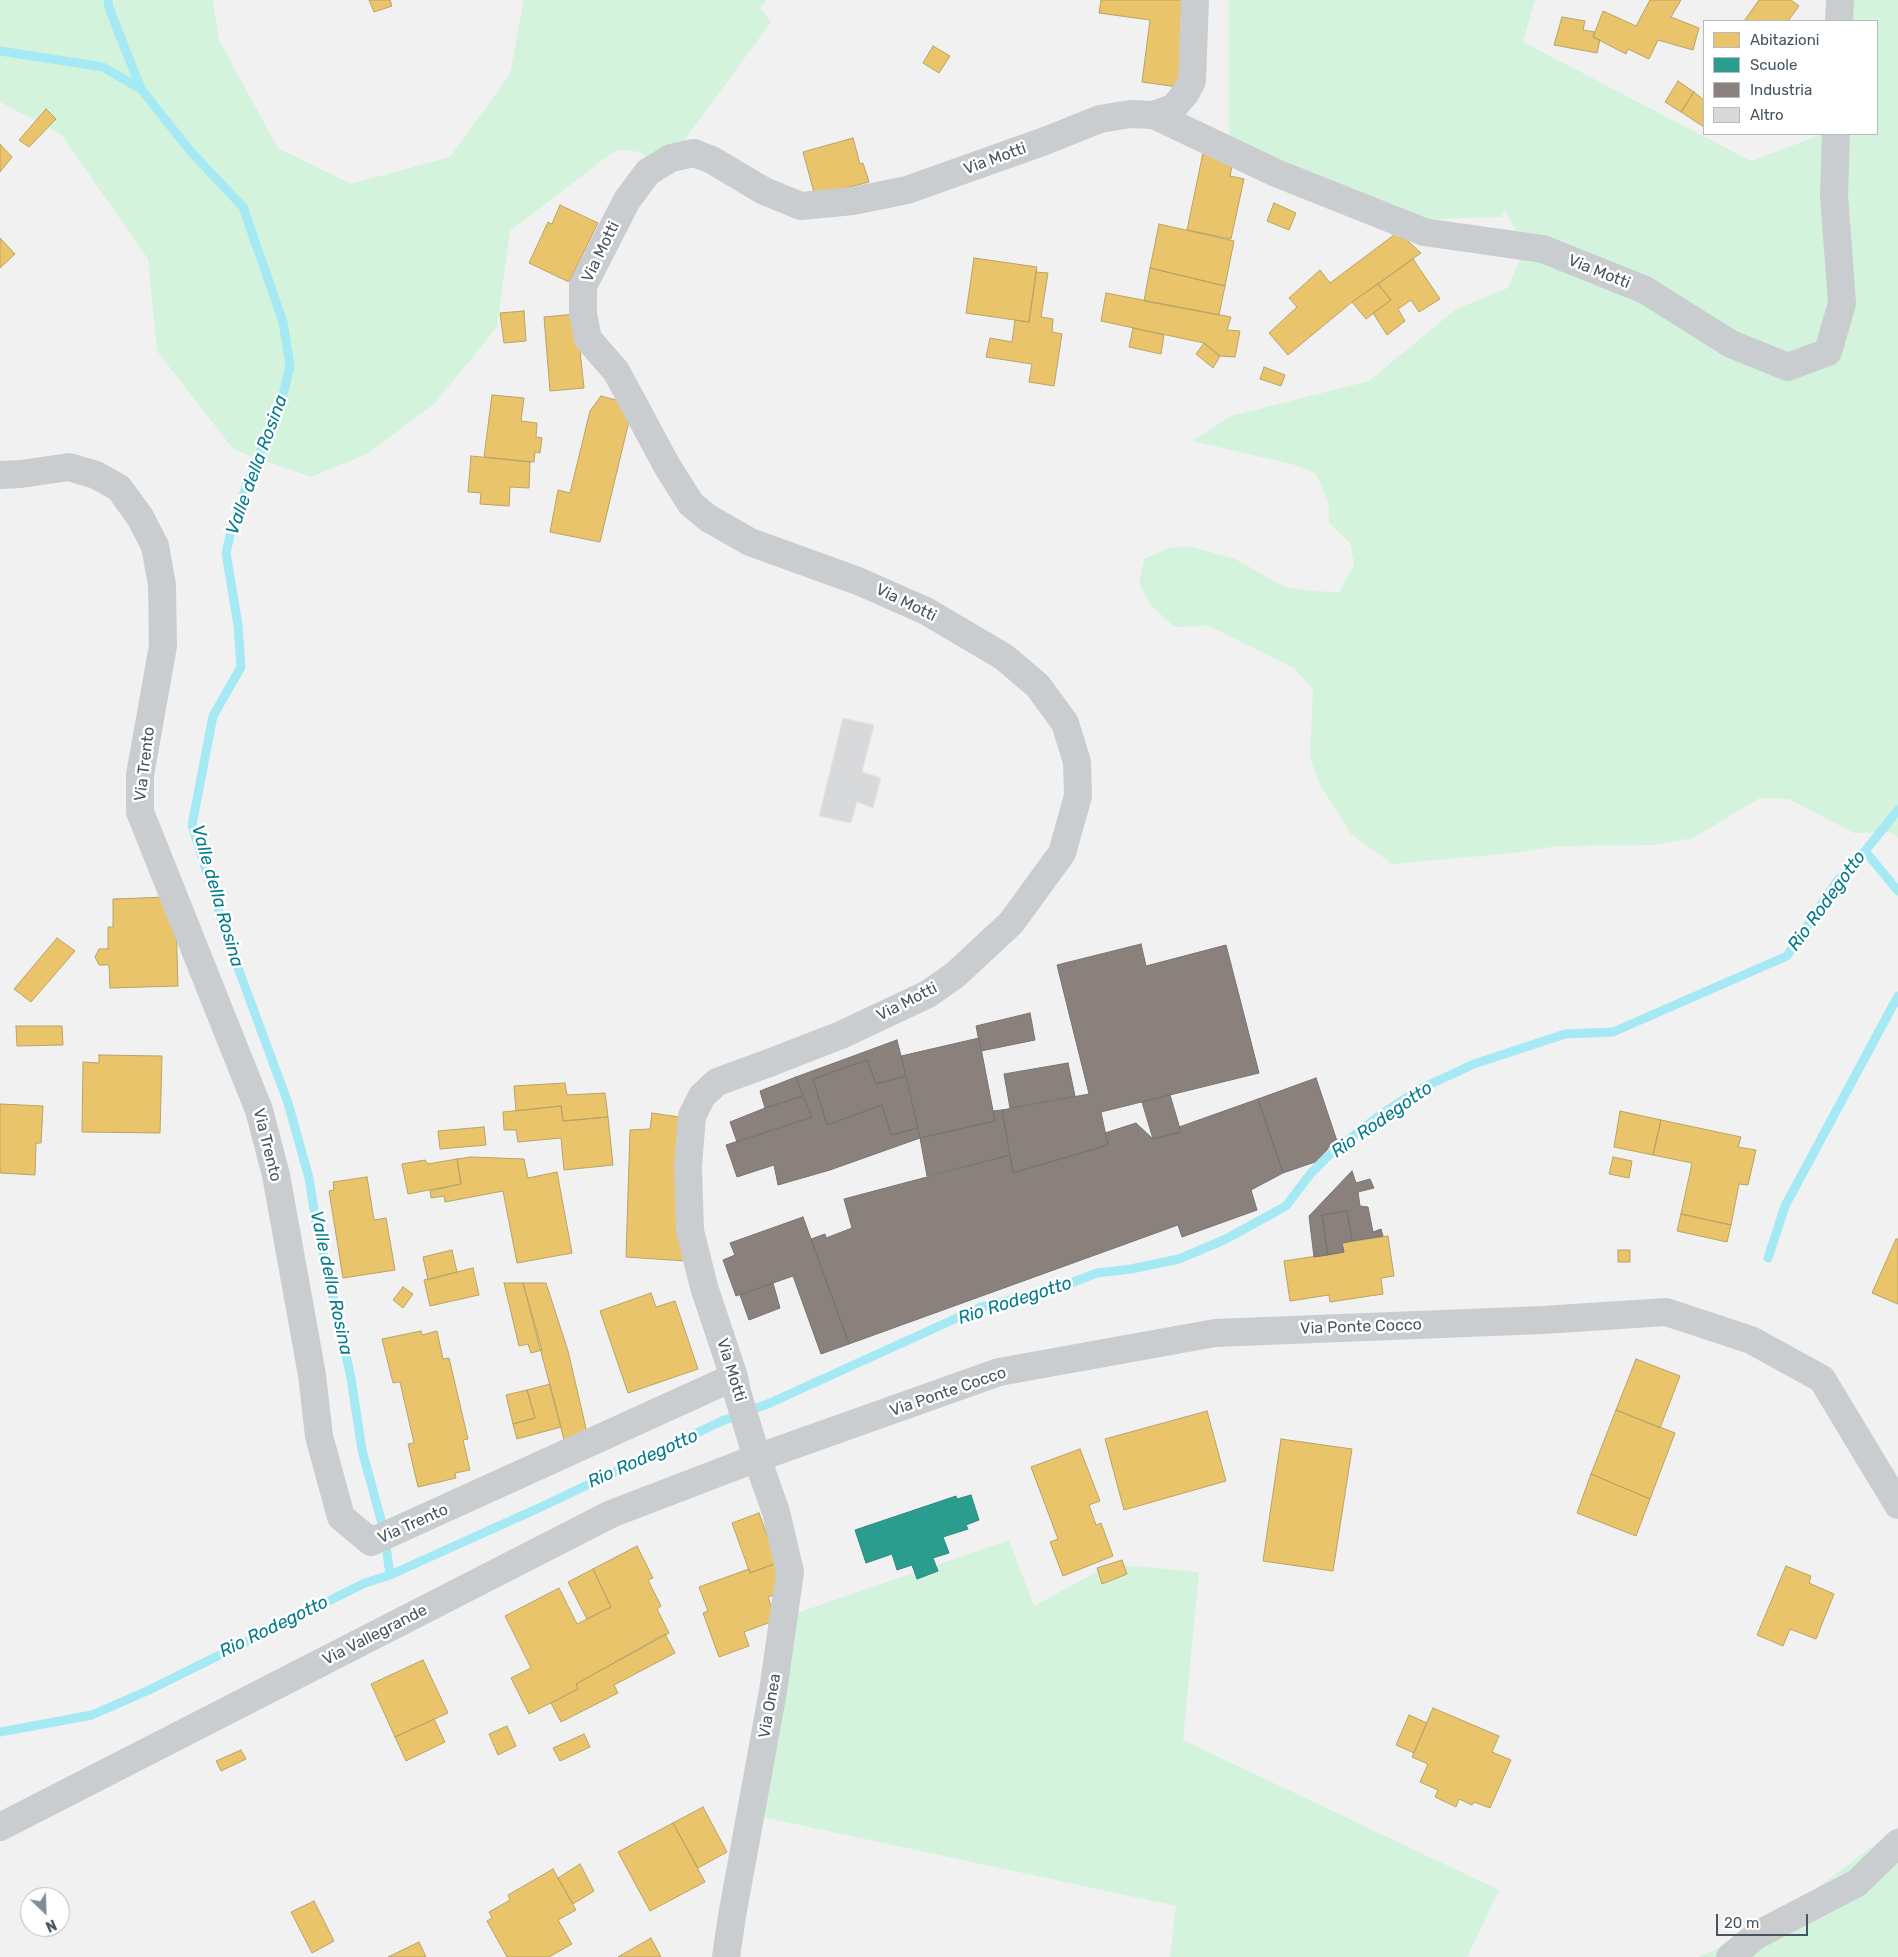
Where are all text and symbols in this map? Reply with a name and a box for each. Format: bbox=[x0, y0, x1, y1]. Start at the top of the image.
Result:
legend bbox=[1703, 20, 1878, 135]
text: Abitazioni bbox=[1750, 31, 1819, 49]
text: Scuole bbox=[1750, 56, 1797, 74]
text: Industria bbox=[1750, 81, 1812, 99]
text: Altro bbox=[1750, 106, 1784, 124]
street label: Via Motti bbox=[961, 139, 1029, 179]
street label: Via Motti bbox=[578, 218, 624, 286]
street label: Via Motti bbox=[1565, 251, 1633, 293]
water label: Valle della Rosina bbox=[222, 392, 292, 538]
street label: Via Motti bbox=[872, 580, 940, 626]
street label: Via Trento bbox=[131, 726, 159, 802]
water label: Valle della Rosina bbox=[186, 822, 248, 970]
water label: Rio Rodegotto bbox=[1783, 847, 1871, 955]
street label: Via Motti bbox=[874, 979, 940, 1025]
water label: Rio Rodegotto bbox=[1327, 1077, 1437, 1163]
street label: Via Trento bbox=[249, 1106, 285, 1184]
water label: Valle della Rosina bbox=[305, 1209, 357, 1357]
water label: Rio Rodegotto bbox=[955, 1272, 1075, 1330]
street label: Via Ponte Cocco bbox=[1300, 1315, 1422, 1339]
street label: Via Motti bbox=[712, 1336, 750, 1404]
street label: Via Ponte Cocco bbox=[887, 1363, 1009, 1421]
water label: Rio Rodegotto bbox=[584, 1425, 702, 1493]
street label: Via Trento bbox=[375, 1500, 451, 1548]
water label: Rio Rodegotto bbox=[216, 1591, 332, 1663]
street label: Via Vallegrande bbox=[320, 1600, 430, 1670]
street label: Via Onea bbox=[755, 1672, 785, 1740]
north arrow bbox=[20, 1887, 70, 1937]
scale bar bbox=[1718, 1904, 1810, 1936]
text: 20 m bbox=[1724, 1914, 1759, 1932]
text: N bbox=[43, 1915, 59, 1935]

